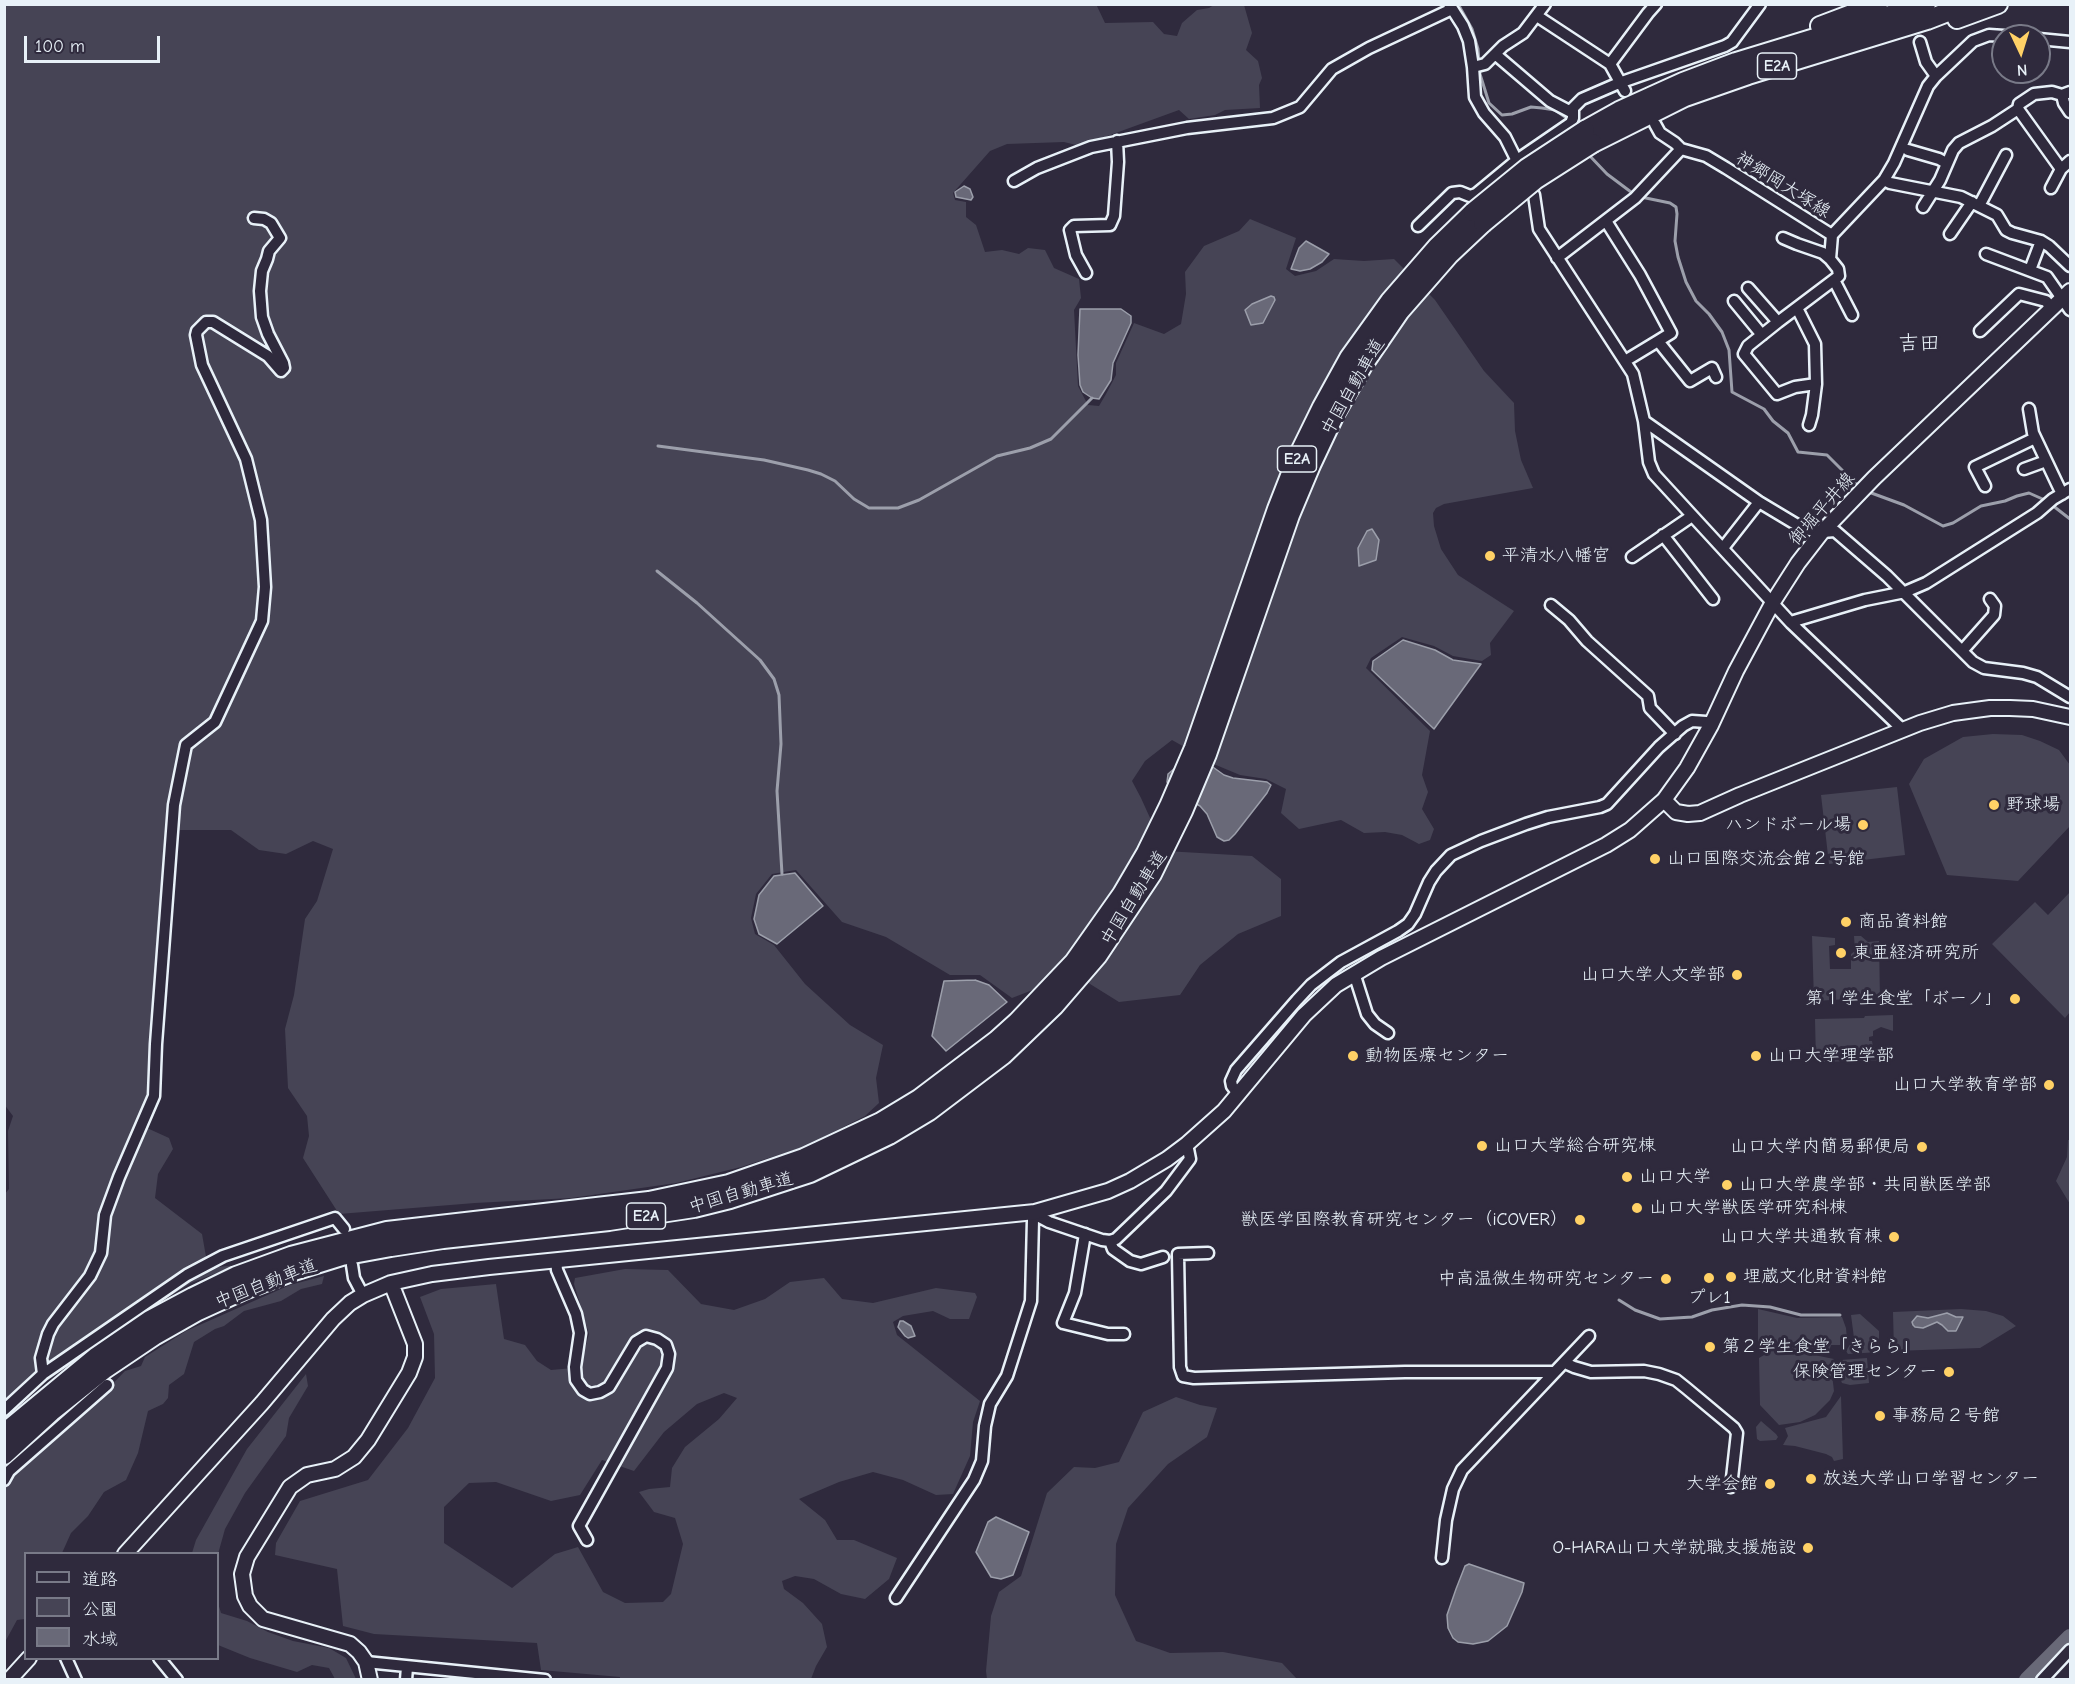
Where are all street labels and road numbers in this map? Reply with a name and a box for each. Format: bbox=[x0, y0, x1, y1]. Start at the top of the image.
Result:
road number: E2A bbox=[1758, 53, 1796, 79]
street label: 神郷岡大塚線 bbox=[1731, 147, 1835, 223]
street label: 中国自動車道 bbox=[1317, 335, 1389, 439]
road number: E2A bbox=[1278, 446, 1316, 472]
street label: 御堀平井線 bbox=[1784, 468, 1860, 550]
street label: 中国自動車道 bbox=[1096, 846, 1172, 950]
street label: 中国自動車道 bbox=[686, 1168, 796, 1218]
road number: E2A bbox=[626, 1203, 666, 1229]
street label: 中国自動車道 bbox=[212, 1255, 320, 1313]

